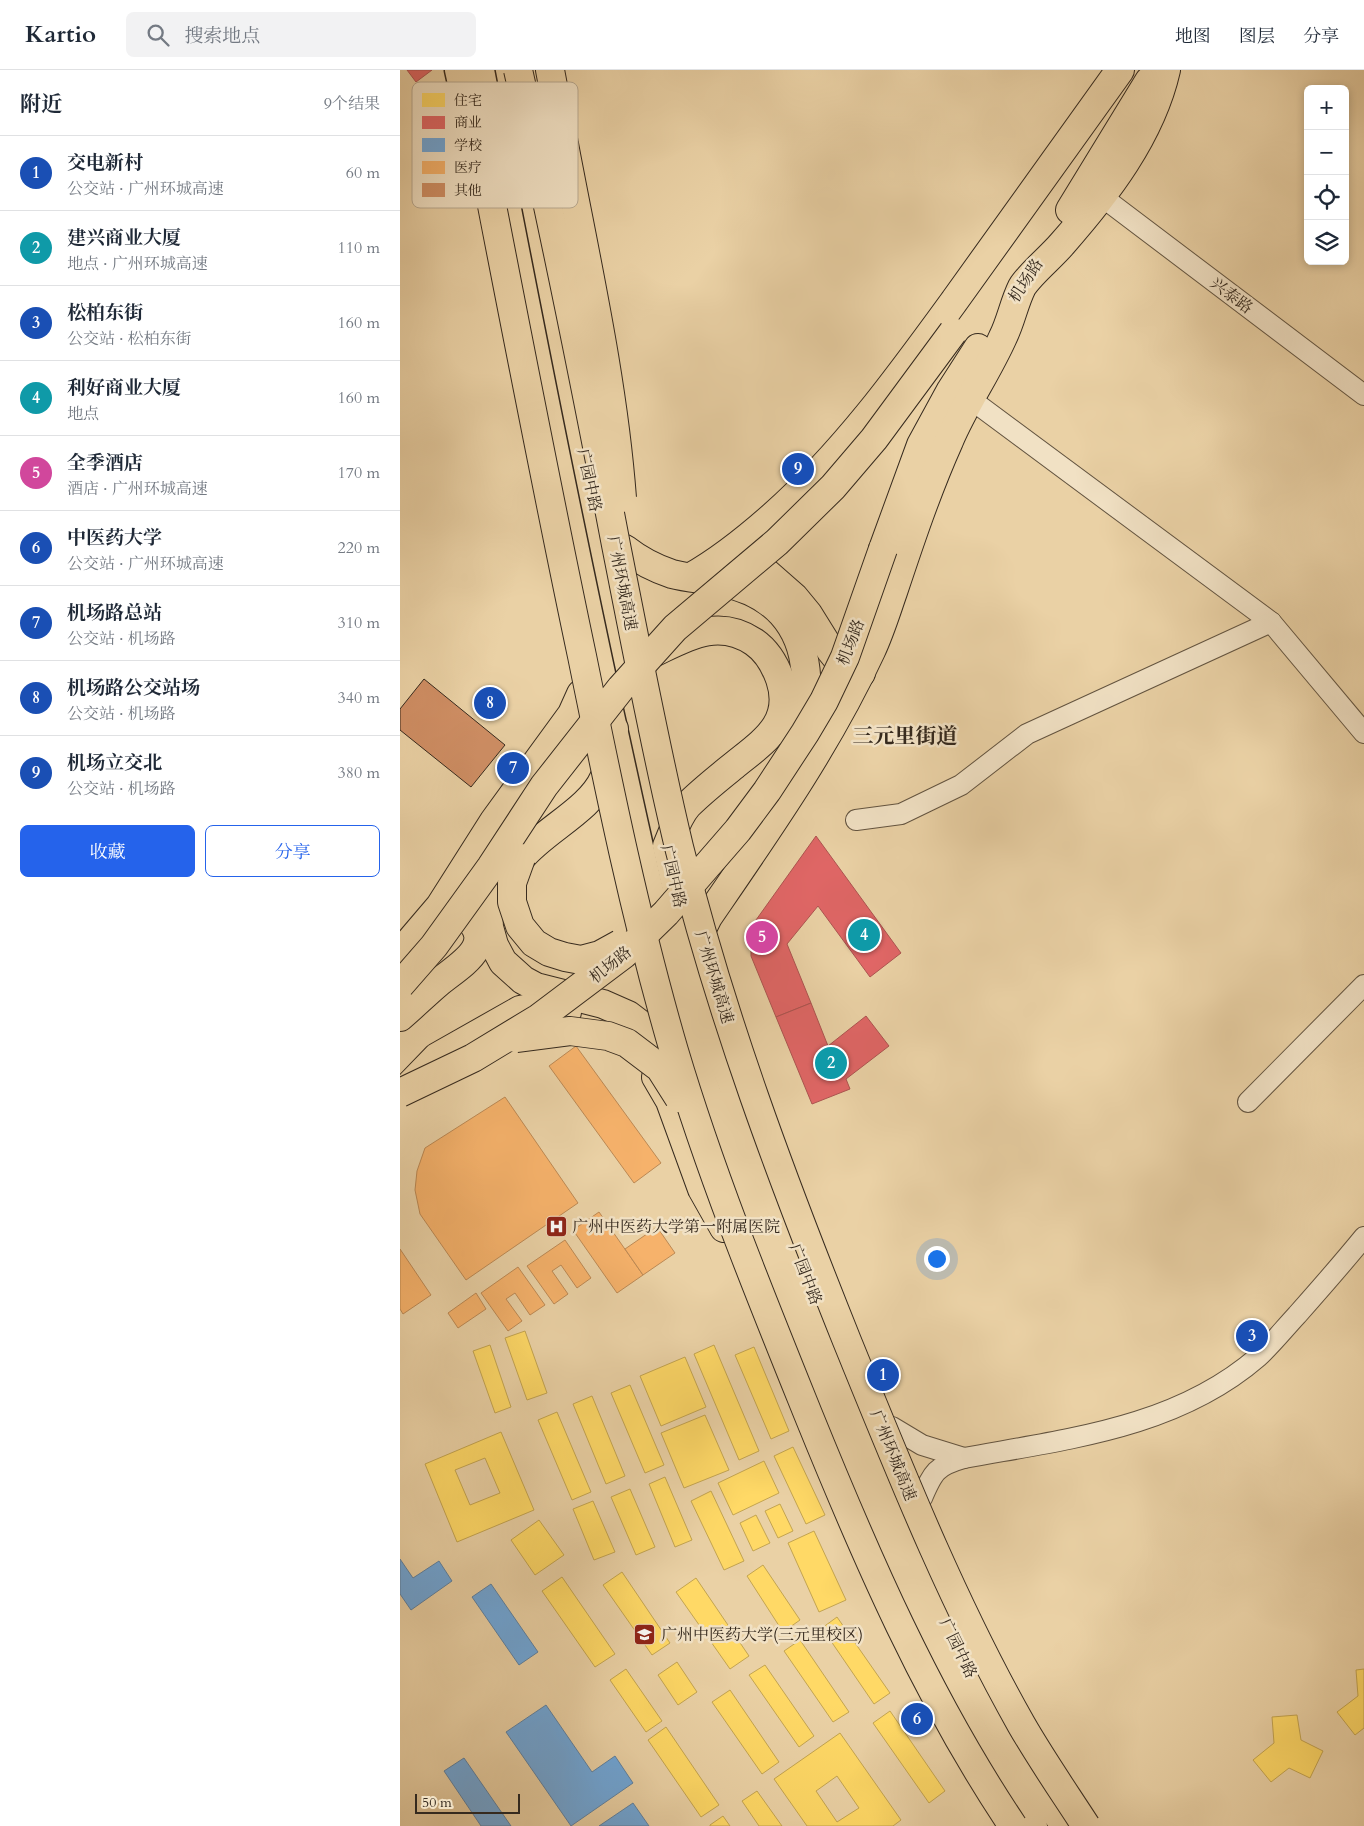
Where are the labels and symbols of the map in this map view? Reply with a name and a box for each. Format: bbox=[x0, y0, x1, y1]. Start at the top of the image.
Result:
legend bbox=[412, 82, 578, 208]
text: 住宅 bbox=[454, 91, 482, 110]
text: 商业 bbox=[454, 113, 482, 132]
text: 学校 bbox=[454, 136, 482, 155]
text: 医疗 bbox=[454, 158, 482, 177]
text: 其他 bbox=[454, 181, 482, 200]
street label: 机场路 bbox=[1004, 254, 1048, 307]
street label: 兴泰路 bbox=[1206, 273, 1257, 319]
street label: 广园中路 bbox=[572, 447, 606, 514]
pin: 9 bbox=[782, 450, 814, 488]
street label: 广州环城高速 bbox=[602, 534, 642, 632]
street label: 机场路 bbox=[832, 616, 870, 669]
pin: 8 bbox=[474, 684, 506, 722]
district label: 三元里街道 bbox=[853, 722, 958, 751]
pin: 7 bbox=[497, 749, 529, 787]
street label: 广园中路 bbox=[655, 843, 691, 910]
pin: 4 bbox=[848, 916, 880, 954]
pin: 5 bbox=[746, 918, 778, 956]
street label: 广州环城高速 bbox=[689, 928, 739, 1026]
street label: 机场路 bbox=[585, 941, 636, 988]
pin: 2 bbox=[815, 1044, 847, 1082]
hospital icon: 广州中医药大学第一附属医院 bbox=[544, 1214, 568, 1238]
place label: 广州中医药大学第一附属医院 bbox=[572, 1216, 780, 1238]
street label: 广园中路 bbox=[783, 1241, 827, 1308]
your location bbox=[924, 1246, 950, 1272]
pin: 3 bbox=[1236, 1317, 1268, 1355]
pin: 1 bbox=[867, 1356, 899, 1394]
street label: 广州环城高速 bbox=[865, 1407, 921, 1504]
street label: 广园中路 bbox=[934, 1615, 982, 1682]
school or university icon: 广州中医药大学(三元里校区) bbox=[633, 1622, 657, 1646]
place label: 广州中医药大学(三元里校区) bbox=[661, 1624, 863, 1646]
pin: 6 bbox=[901, 1700, 933, 1738]
scale bar bbox=[415, 1791, 520, 1814]

